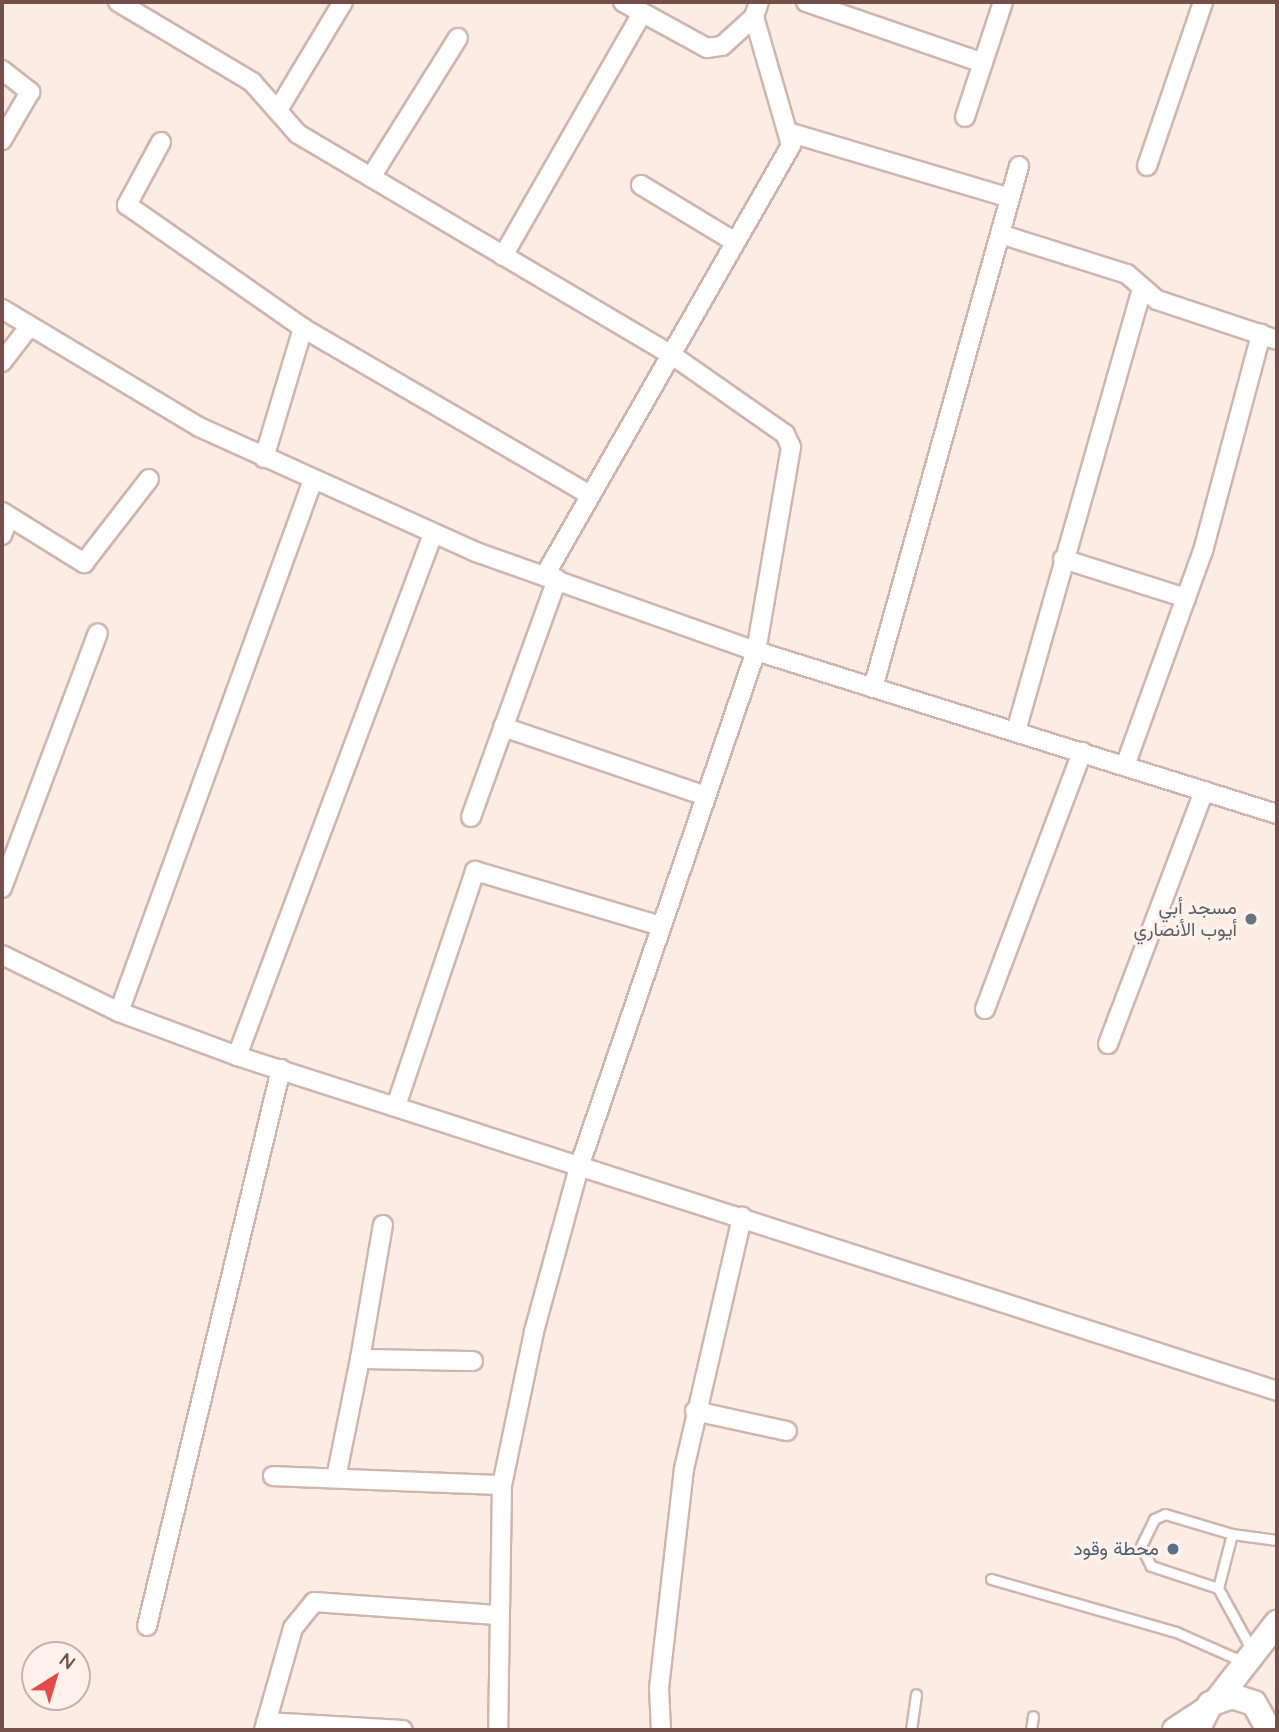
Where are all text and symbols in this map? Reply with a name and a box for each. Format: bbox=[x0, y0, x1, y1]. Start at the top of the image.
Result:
place label: مسجد أبي أيوب الأنصاري bbox=[1134, 897, 1237, 941]
marker: مسجد أبي أيوب الأنصاري bbox=[1243, 911, 1259, 927]
place label: محطة وقود bbox=[1073, 1538, 1159, 1560]
marker: محطة وقود bbox=[1165, 1541, 1181, 1557]
north arrow bbox=[21, 1641, 91, 1711]
text: N bbox=[55, 1647, 80, 1675]

